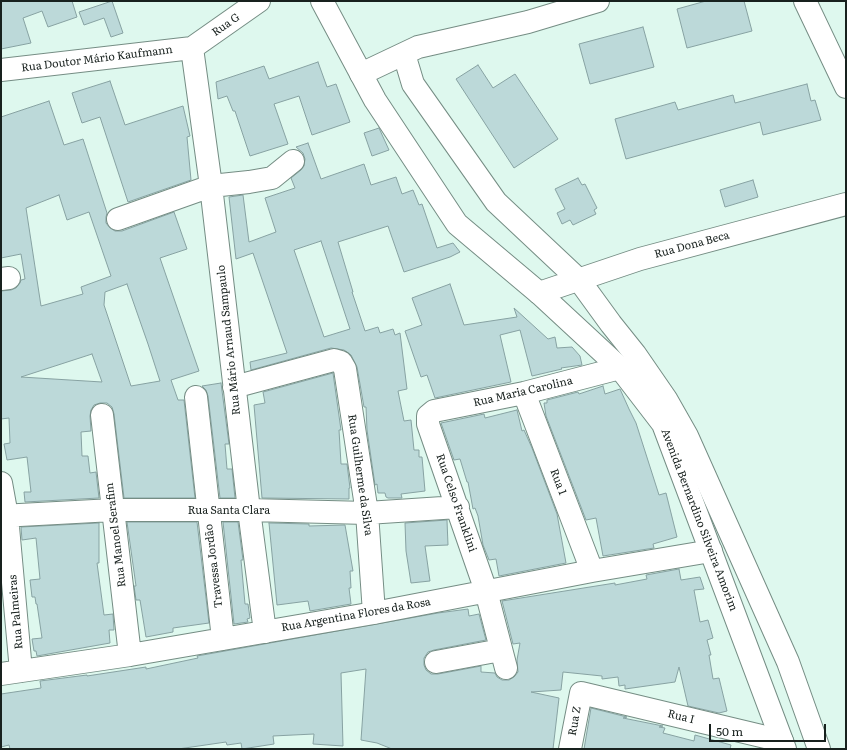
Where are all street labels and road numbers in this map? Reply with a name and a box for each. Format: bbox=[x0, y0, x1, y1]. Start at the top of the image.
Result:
street label: Rua G bbox=[210, 11, 242, 39]
street label: Rua Doutor Mário Kaufmann bbox=[21, 43, 173, 75]
street label: Rua Dona Beca bbox=[653, 229, 731, 261]
street label: Rua Mário Arnaud Sampaulo bbox=[215, 264, 243, 416]
street label: Rua Maria Carolina bbox=[472, 374, 574, 410]
street label: Rua Guilherme da Silva bbox=[345, 413, 375, 537]
street label: Avenida Bernardino Silveira Amorim bbox=[658, 427, 740, 613]
street label: Rua Celso Franklini bbox=[433, 452, 479, 554]
street label: Rua 1 bbox=[547, 467, 569, 497]
street label: Rua Manoel Serafim bbox=[103, 482, 129, 588]
street label: Rua Santa Clara bbox=[188, 504, 270, 518]
street label: Travessa Jordão bbox=[202, 523, 226, 609]
street label: Rua Palmeiras bbox=[6, 574, 26, 650]
street label: Rua Argentina Flores da Rosa bbox=[280, 595, 432, 635]
street label: Rua Z bbox=[566, 705, 584, 737]
street label: Rua I bbox=[666, 707, 696, 727]

